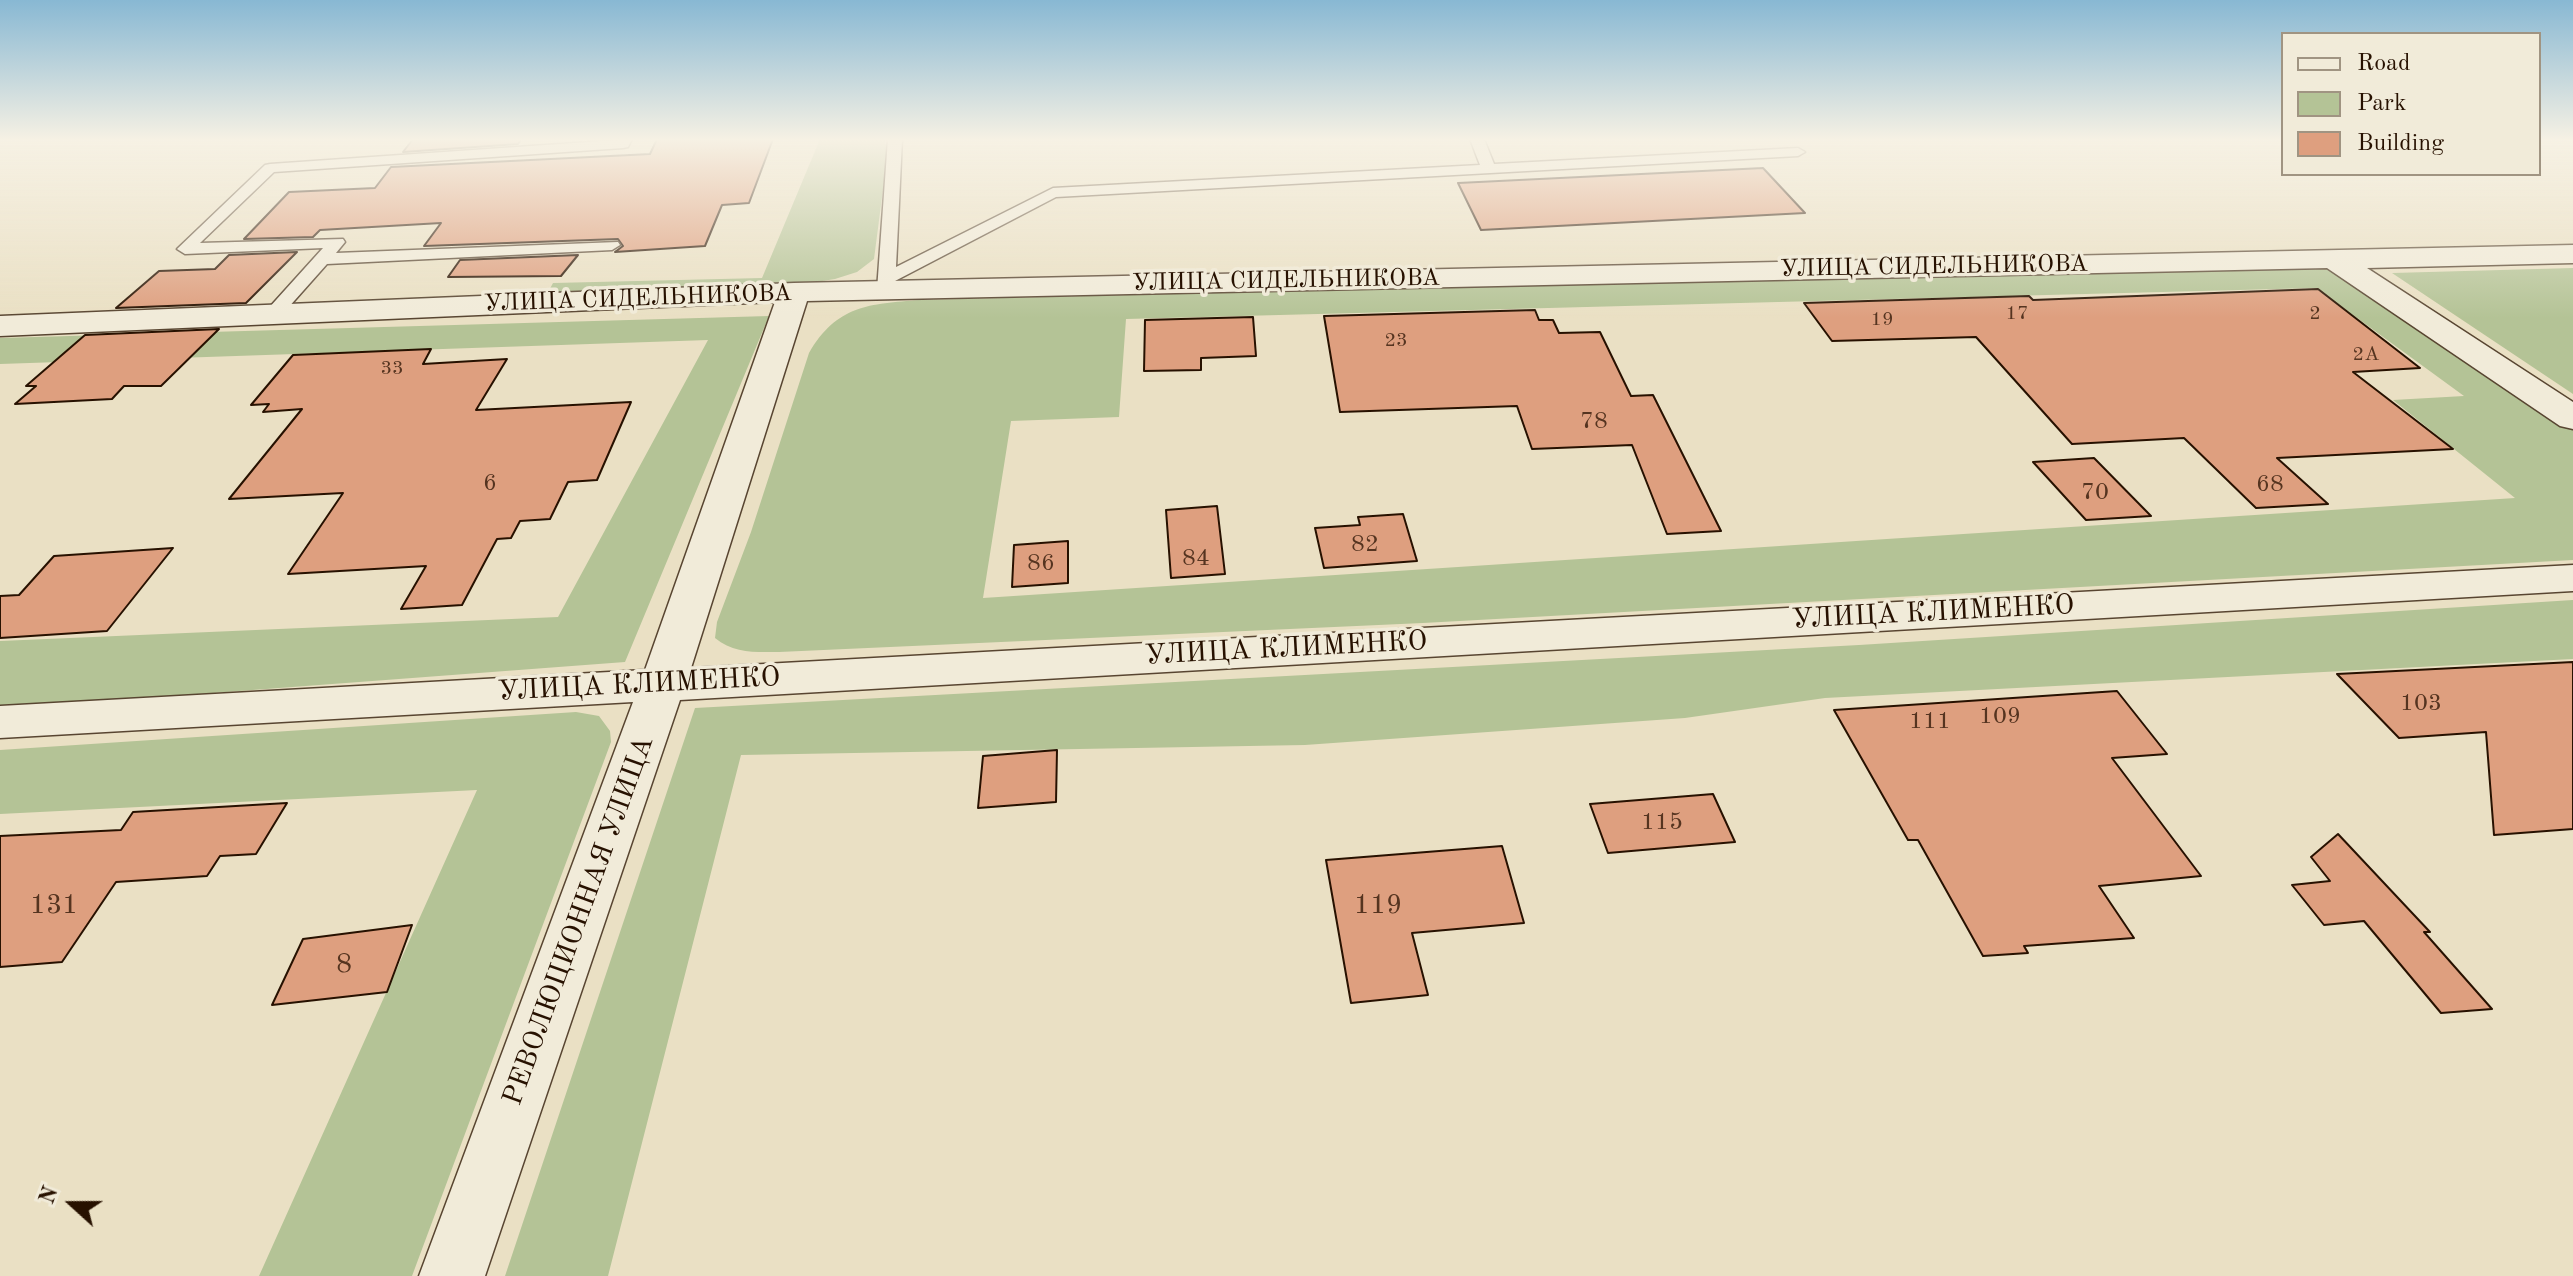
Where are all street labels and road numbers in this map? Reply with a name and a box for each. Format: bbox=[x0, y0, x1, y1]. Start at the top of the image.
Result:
street label: УЛИЦА СИДЕЛЬНИКОВА bbox=[1780, 250, 2088, 284]
street label: УЛИЦА СИДЕЛЬНИКОВА bbox=[1132, 264, 1440, 298]
street label: УЛИЦА СИДЕЛЬНИКОВА bbox=[484, 279, 792, 319]
street label: УЛИЦА КЛИМЕНКО bbox=[1791, 589, 2075, 637]
street label: УЛИЦА КЛИМЕНКО bbox=[1144, 625, 1428, 673]
street label: УЛИЦА КЛИМЕНКО bbox=[497, 661, 781, 709]
street label: РЕВОЛЮЦИОННАЯ УЛИЦА bbox=[496, 732, 662, 1110]

